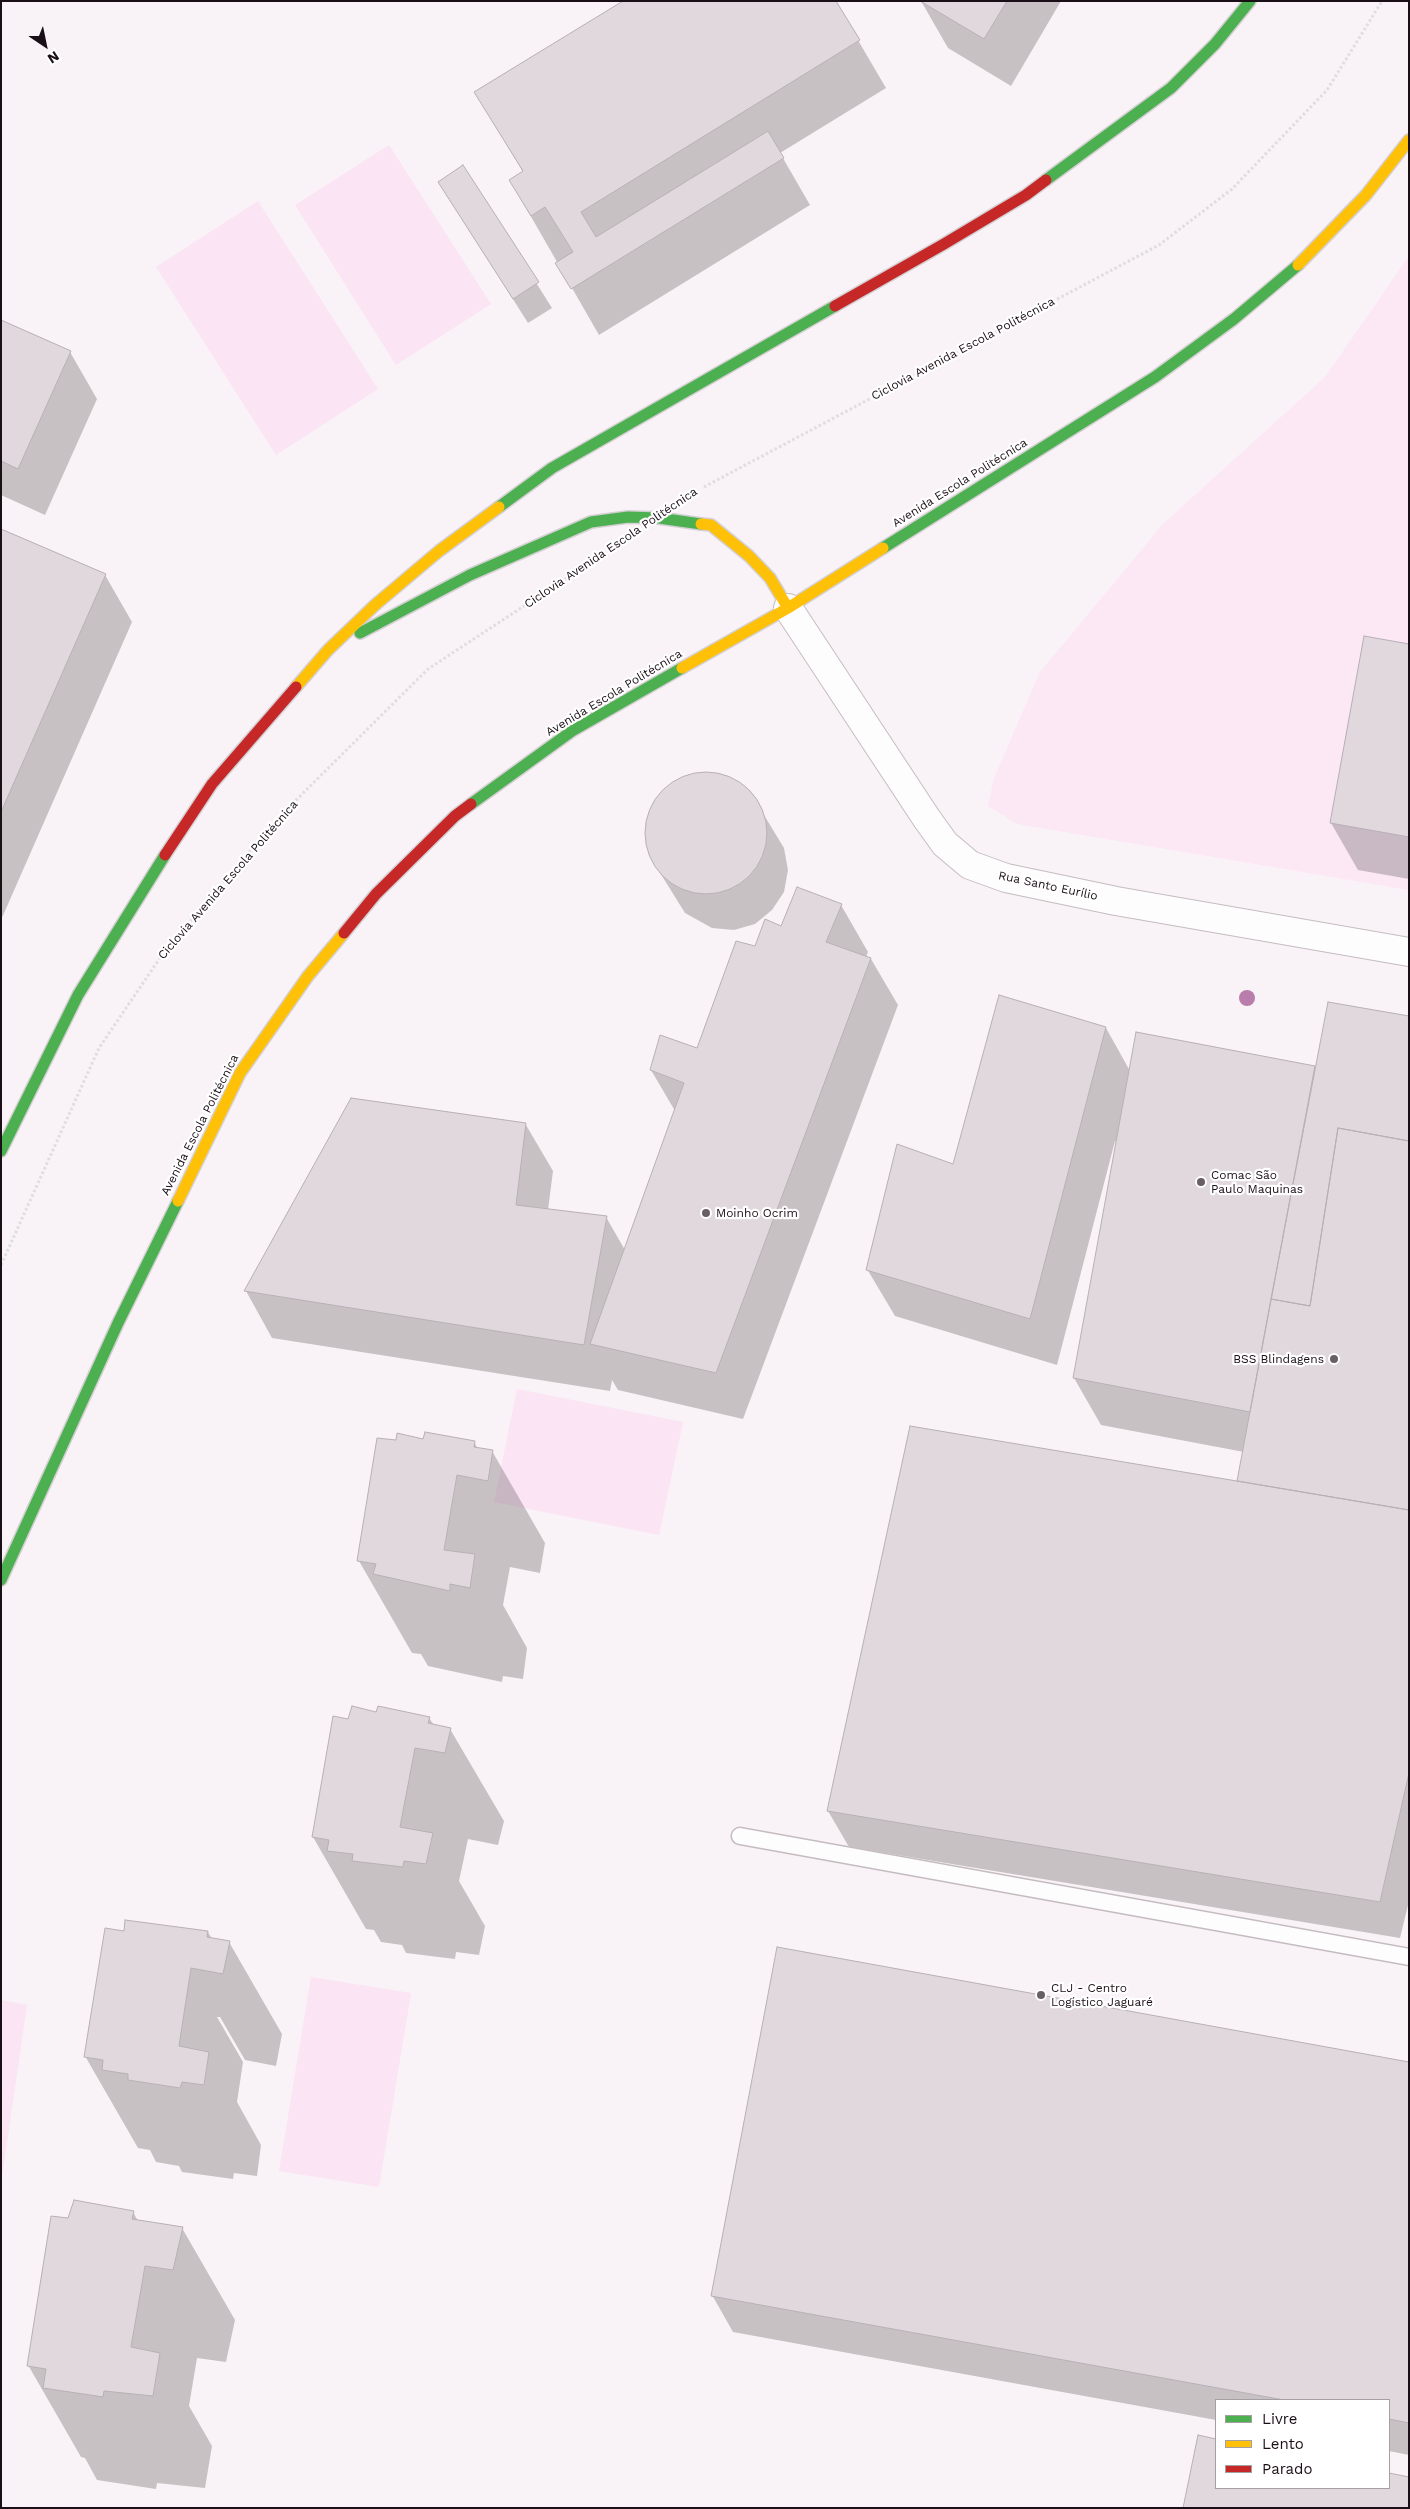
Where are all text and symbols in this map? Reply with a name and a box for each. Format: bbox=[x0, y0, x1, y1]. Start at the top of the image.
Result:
north arrow bbox=[20, 20, 70, 70]
text: N bbox=[45, 48, 62, 67]
street label: Ciclovia Avenida Escola Politécnica bbox=[869, 294, 1057, 404]
street label: Avenida Escola Politécnica bbox=[890, 435, 1030, 531]
street label: Ciclovia Avenida Escola Politécnica bbox=[522, 485, 700, 611]
street label: Avenida Escola Politécnica bbox=[543, 647, 685, 739]
street label: Ciclovia Avenida Escola Politécnica bbox=[155, 798, 301, 962]
street label: Rua Santo Eurílio bbox=[997, 868, 1099, 904]
street label: Avenida Escola Politécnica bbox=[158, 1052, 242, 1198]
place label: Comac São Paulo Maquinas bbox=[1211, 1168, 1303, 1196]
marker: Comac São Paulo Maquinas bbox=[1195, 1176, 1207, 1188]
place label: Moinho Ocrim bbox=[716, 1206, 798, 1220]
marker: Moinho Ocrim bbox=[700, 1207, 712, 1219]
place label: BSS Blindagens bbox=[1233, 1352, 1324, 1366]
marker: BSS Blindagens bbox=[1328, 1353, 1340, 1365]
place label: CLJ - Centro Logístico Jaguaré bbox=[1051, 1981, 1153, 2009]
marker: CLJ - Centro Logístico Jaguaré bbox=[1035, 1989, 1047, 2001]
legend bbox=[1215, 2399, 1390, 2489]
text: Livre bbox=[1262, 2410, 1297, 2428]
text: Lento bbox=[1262, 2435, 1304, 2453]
text: Parado bbox=[1262, 2460, 1312, 2478]

